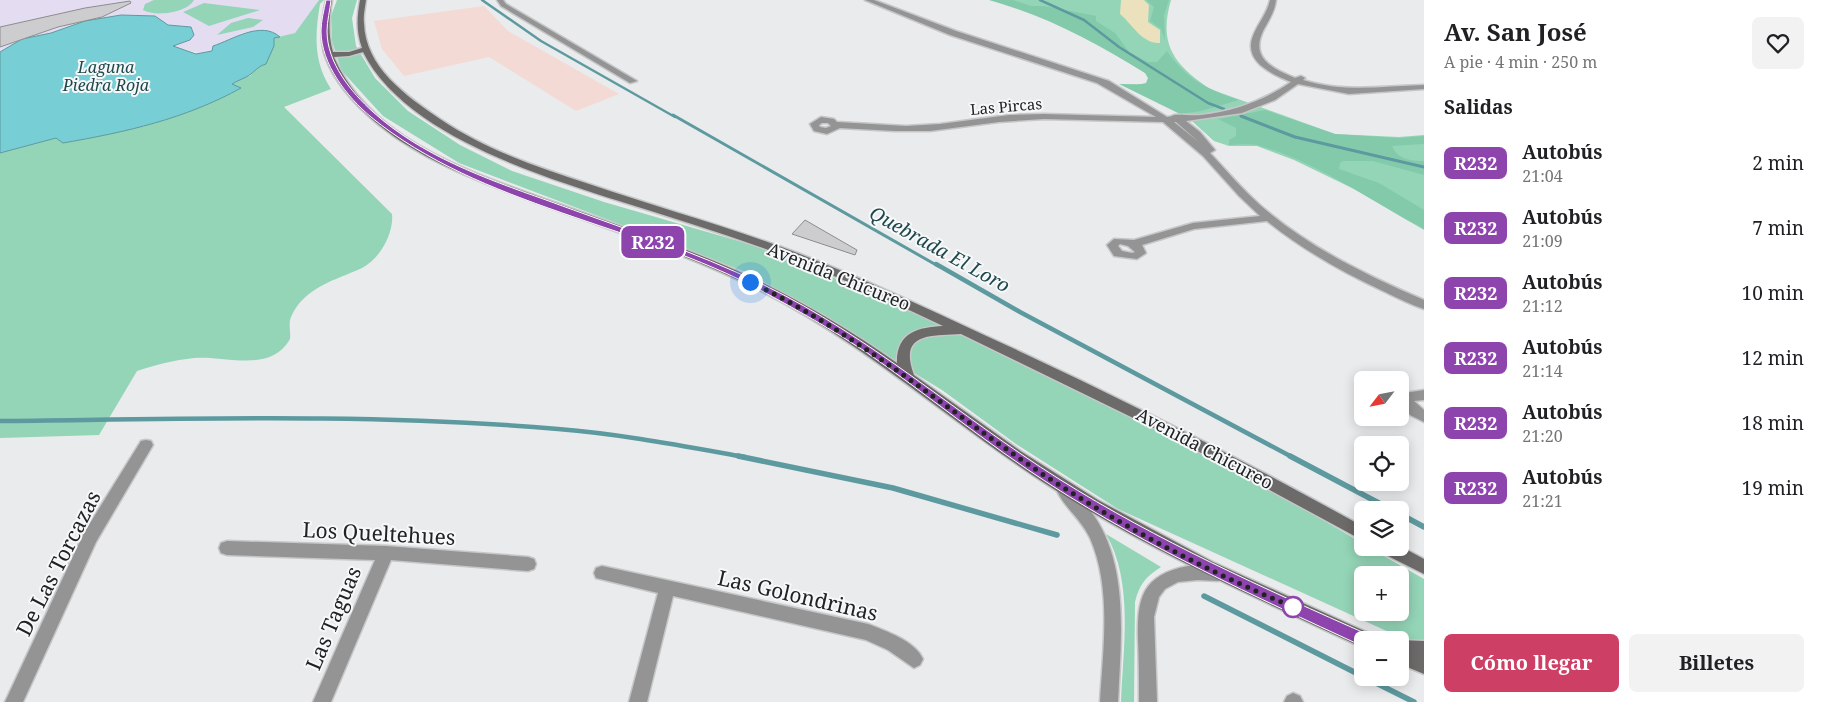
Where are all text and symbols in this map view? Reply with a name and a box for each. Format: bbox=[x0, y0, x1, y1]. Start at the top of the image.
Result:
text: Av. San José bbox=[1444, 15, 1587, 48]
button: heart bbox=[1752, 17, 1804, 69]
text: A pie · 4 min · 250 m bbox=[1444, 51, 1597, 73]
water label: Laguna Piedra Roja bbox=[62, 56, 150, 96]
street label: Las Pircas bbox=[969, 93, 1043, 119]
text: Salidas bbox=[1444, 94, 1513, 120]
text: Autobús bbox=[1522, 139, 1602, 165]
text: 2 min bbox=[1752, 150, 1804, 176]
text: R232 bbox=[1454, 151, 1497, 175]
text: 21:04 bbox=[1522, 165, 1563, 187]
water label: Quebrada El Loro bbox=[865, 200, 1015, 298]
text: Autobús bbox=[1522, 204, 1602, 230]
text: 7 min bbox=[1752, 215, 1804, 241]
text: R232 bbox=[1454, 216, 1497, 240]
line badge: R232 bbox=[618, 226, 688, 258]
text: R232 bbox=[631, 230, 675, 254]
text: 21:09 bbox=[1522, 230, 1563, 252]
street label: Avenida Chicureo bbox=[764, 236, 914, 316]
text: Autobús bbox=[1522, 269, 1602, 295]
your location bbox=[738, 270, 763, 295]
text: 10 min bbox=[1742, 280, 1804, 306]
text: R232 bbox=[1454, 281, 1497, 305]
text: 21:12 bbox=[1522, 295, 1563, 317]
text: Autobús bbox=[1522, 334, 1602, 360]
text: 12 min bbox=[1742, 345, 1804, 371]
text: R232 bbox=[1454, 346, 1497, 370]
text: 21:14 bbox=[1522, 360, 1563, 382]
north arrow bbox=[1354, 371, 1409, 426]
map controls bbox=[1354, 371, 1409, 686]
text: Autobús bbox=[1522, 399, 1602, 425]
street label: Avenida Chicureo bbox=[1132, 402, 1278, 494]
text: 18 min bbox=[1742, 410, 1804, 436]
text: R232 bbox=[1454, 411, 1497, 435]
text: 21:20 bbox=[1522, 425, 1563, 447]
button: locate bbox=[1354, 436, 1409, 491]
text: Autobús bbox=[1522, 464, 1602, 490]
text: 19 min bbox=[1742, 475, 1804, 501]
text: R232 bbox=[1454, 476, 1497, 500]
street label: De Las Torcazas bbox=[9, 485, 107, 641]
text: 21:21 bbox=[1522, 490, 1563, 512]
button: layers bbox=[1354, 501, 1409, 556]
street label: Los Queltehues bbox=[302, 515, 456, 551]
street label: Las Taguas bbox=[299, 562, 367, 674]
street label: Las Golondrinas bbox=[715, 563, 881, 627]
button: + bbox=[1354, 566, 1409, 621]
unlabelled marker bbox=[1282, 596, 1304, 618]
button: − bbox=[1354, 631, 1409, 686]
button: Cómo llegar bbox=[1444, 634, 1619, 692]
button: Billetes bbox=[1629, 634, 1804, 692]

